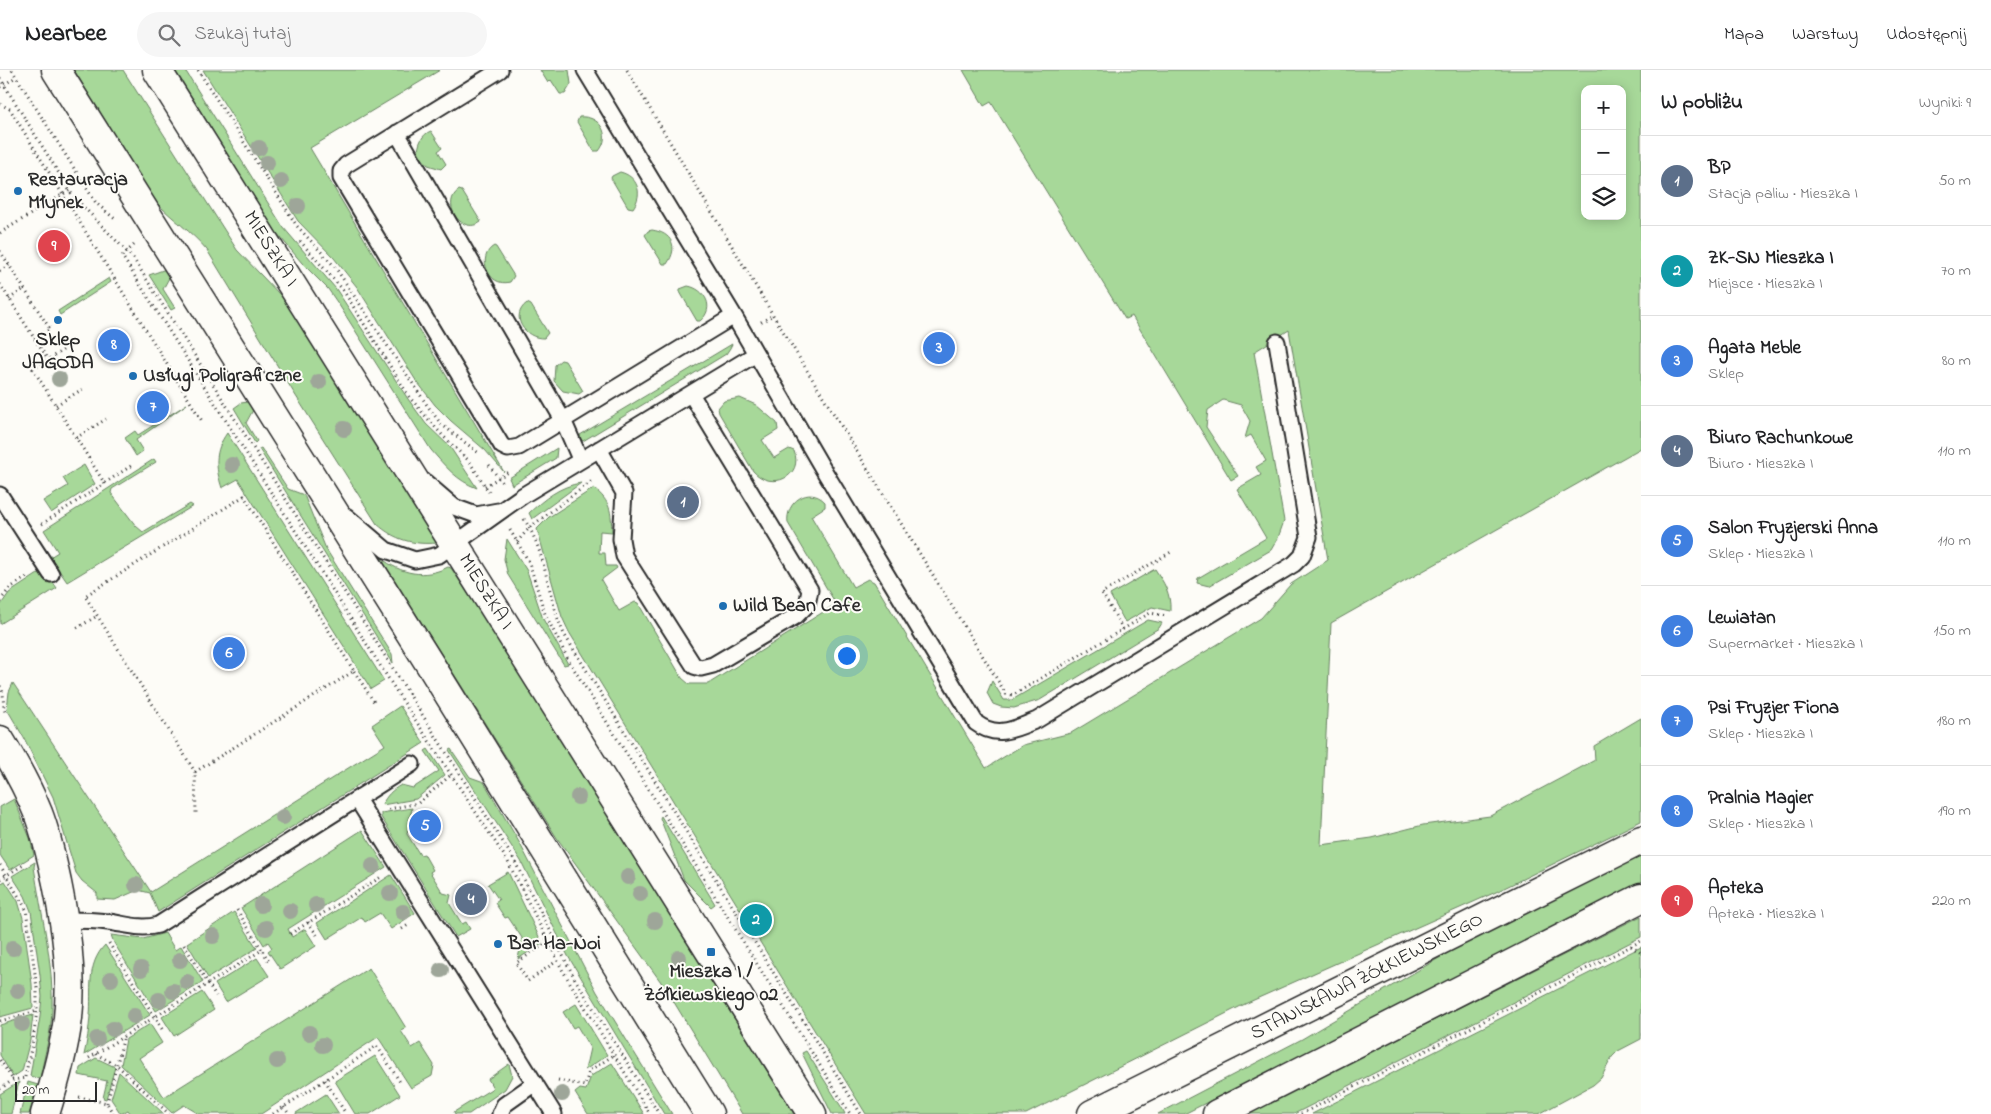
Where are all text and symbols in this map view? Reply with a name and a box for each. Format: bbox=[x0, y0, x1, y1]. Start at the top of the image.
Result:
search box bbox=[137, 12, 487, 57]
text: Nearbee bbox=[25, 17, 107, 52]
icon: search bbox=[155, 21, 183, 49]
text: Szukaj tutaj bbox=[195, 21, 290, 48]
text: Mapa bbox=[1724, 22, 1764, 48]
text: Warstwy bbox=[1792, 22, 1858, 48]
text: Udostępnij bbox=[1886, 22, 1966, 48]
map controls bbox=[1581, 85, 1626, 220]
button: + bbox=[1581, 85, 1626, 130]
text: W pobliżu bbox=[1661, 88, 1743, 118]
text: Wyniki: 9 bbox=[1919, 91, 1971, 115]
button: − bbox=[1581, 130, 1626, 175]
text: BP bbox=[1708, 155, 1731, 182]
place label: Restauracja Młynek bbox=[28, 166, 128, 219]
text: 1 bbox=[1674, 169, 1680, 193]
text: 50 m bbox=[1939, 169, 1971, 193]
button: layers bbox=[1581, 175, 1626, 220]
text: Stacja paliw · Mieszka I bbox=[1708, 182, 1858, 206]
marker: Restauracja Młynek bbox=[12, 185, 24, 197]
street label: MIESZKA I bbox=[235, 205, 305, 293]
pin: 9 bbox=[38, 227, 70, 265]
text: ZK-SN Mieszka I bbox=[1708, 245, 1834, 272]
text: 2 bbox=[1673, 259, 1681, 283]
text: 70 m bbox=[1941, 259, 1971, 283]
text: Miejsce · Mieszka I bbox=[1708, 272, 1823, 296]
marker: Sklep JAGODA bbox=[52, 314, 64, 326]
place label: Sklep JAGODA bbox=[22, 326, 94, 378]
pin: 8 bbox=[98, 326, 130, 364]
pin: 3 bbox=[923, 329, 955, 367]
text: Agata Meble bbox=[1708, 335, 1801, 362]
text: 3 bbox=[1674, 349, 1680, 373]
text: 80 m bbox=[1942, 349, 1971, 373]
place label: Usługi Poligraficzne bbox=[143, 362, 302, 392]
text: Sklep bbox=[1708, 362, 1744, 386]
marker: Usługi Poligraficzne bbox=[127, 370, 139, 382]
pin: 7 bbox=[137, 388, 169, 426]
text: Biuro Rachunkowe bbox=[1708, 425, 1853, 452]
text: 4 bbox=[1674, 439, 1680, 463]
text: 110 m bbox=[1937, 439, 1971, 463]
text: Biuro · Mieszka I bbox=[1708, 452, 1813, 476]
pin: 1 bbox=[667, 483, 699, 521]
text: Salon Fryzjerski Anna bbox=[1708, 515, 1878, 542]
text: 5 bbox=[1672, 529, 1682, 553]
text: 110 m bbox=[1937, 529, 1971, 553]
text: Sklep · Mieszka I bbox=[1708, 542, 1813, 566]
street label: MIESZKA I bbox=[450, 548, 520, 636]
place label: Wild Bean Cafe bbox=[733, 592, 862, 621]
marker: Wild Bean Cafe bbox=[717, 600, 729, 612]
text: Lewiatan bbox=[1708, 605, 1776, 632]
text: 6 bbox=[1673, 619, 1681, 643]
text: 150 m bbox=[1933, 619, 1971, 643]
text: Supermarket · Mieszka I bbox=[1708, 632, 1863, 656]
pin: 6 bbox=[213, 634, 245, 672]
your location bbox=[834, 643, 860, 669]
text: Psi Fryzjer Fiona bbox=[1708, 695, 1839, 722]
text: 7 bbox=[1674, 709, 1680, 733]
text: 180 m bbox=[1937, 709, 1971, 733]
text: Sklep · Mieszka I bbox=[1708, 722, 1813, 746]
text: Pralnia Magier bbox=[1708, 785, 1813, 812]
text: 8 bbox=[1674, 799, 1680, 823]
text: 190 m bbox=[1938, 799, 1971, 823]
pin: 5 bbox=[409, 807, 441, 845]
text: Sklep · Mieszka I bbox=[1708, 812, 1813, 836]
text: Apteka bbox=[1708, 875, 1764, 902]
pin: 4 bbox=[455, 880, 487, 918]
text: 9 bbox=[1675, 889, 1679, 913]
text: 220 m bbox=[1932, 889, 1971, 913]
pin: 2 bbox=[740, 901, 772, 939]
text: Apteka · Mieszka I bbox=[1708, 902, 1824, 926]
street label: STANISŁAWA ŻÓŁKIEWSKIEGO bbox=[1246, 906, 1488, 1048]
place label: Bar Ha-Noi bbox=[507, 930, 601, 959]
marker: Bar Ha-Noi bbox=[492, 938, 504, 950]
marker: Mieszka I / Żółkiewskiego 02 bbox=[705, 946, 717, 958]
place label: Mieszka I / Żółkiewskiego 02 bbox=[644, 958, 778, 1011]
scale bar bbox=[15, 1079, 98, 1102]
text: 20 m bbox=[22, 1080, 49, 1101]

